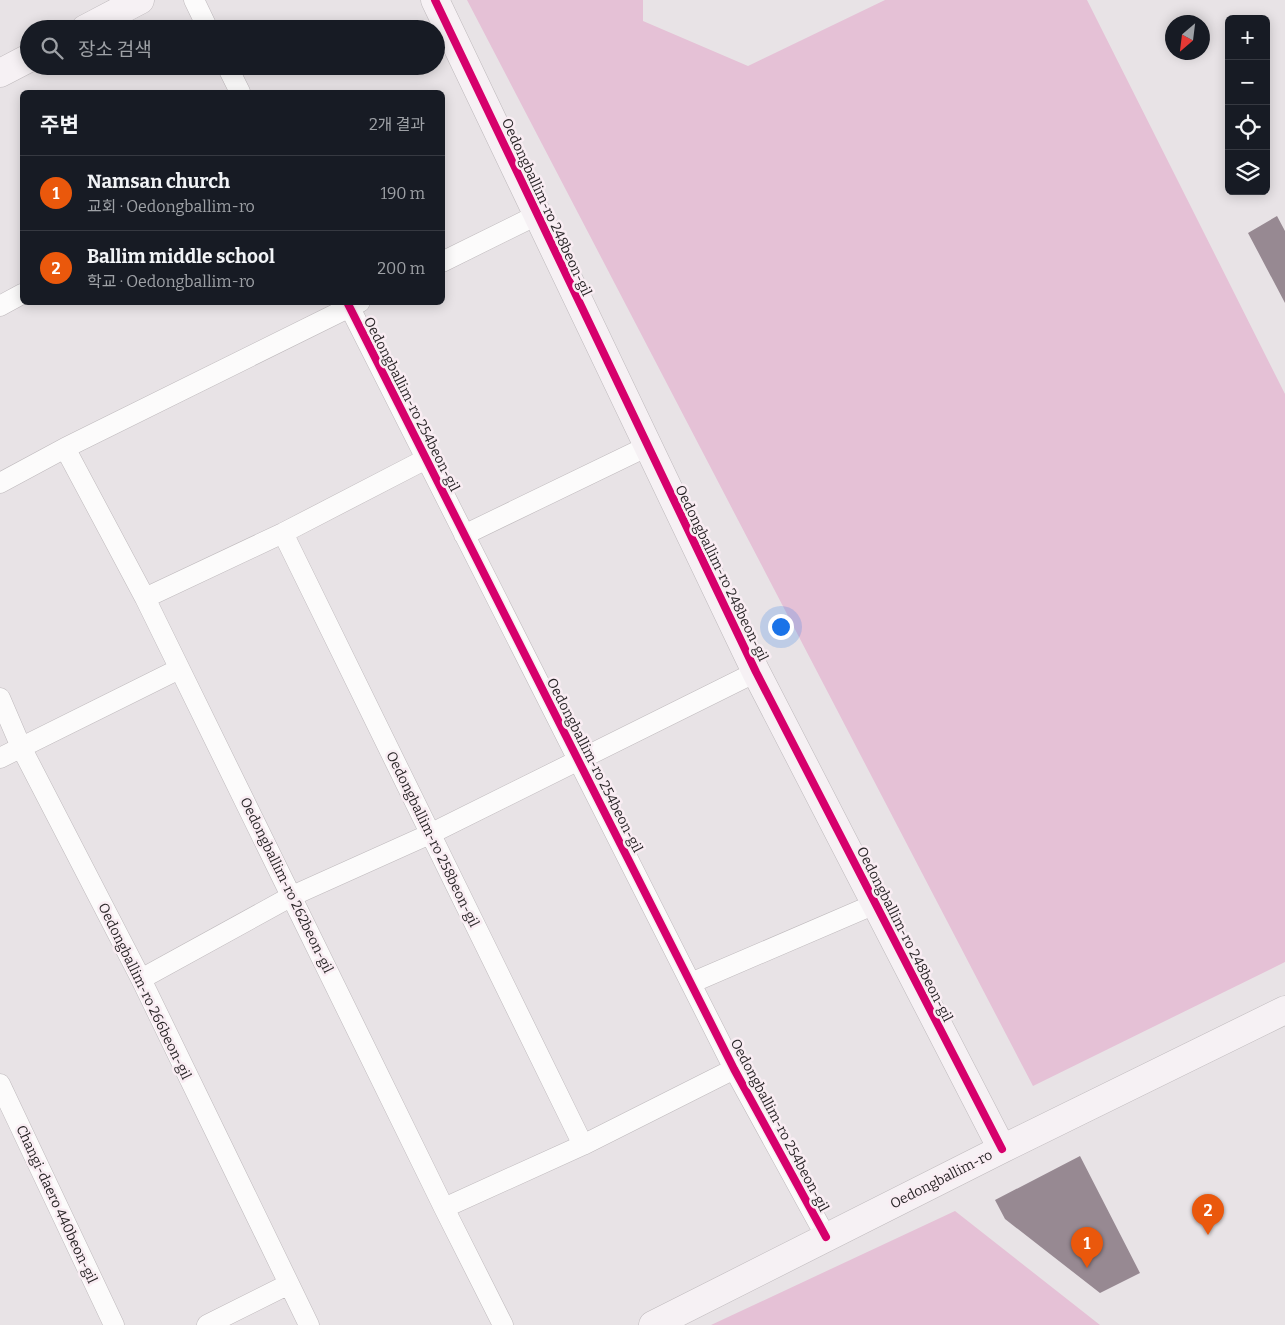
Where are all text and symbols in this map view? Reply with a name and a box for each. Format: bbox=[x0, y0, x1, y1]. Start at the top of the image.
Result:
north arrow bbox=[1165, 15, 1210, 60]
map controls bbox=[1225, 15, 1270, 195]
button: + bbox=[1225, 15, 1270, 60]
search box bbox=[20, 20, 445, 75]
icon: search bbox=[38, 34, 66, 62]
text: 장소 검색 bbox=[78, 38, 152, 61]
button: − bbox=[1225, 60, 1270, 105]
button: locate bbox=[1225, 105, 1270, 150]
text: 주변 bbox=[40, 112, 79, 138]
text: 2개 결과 bbox=[369, 115, 425, 134]
street label: Oedongballim-ro 248beon-gil bbox=[498, 116, 595, 299]
button: layers bbox=[1225, 150, 1270, 195]
text: Namsan church bbox=[87, 170, 230, 193]
text: 1 bbox=[53, 184, 59, 203]
text: 190 m bbox=[380, 184, 425, 203]
text: 교회 · Oedongballim-ro bbox=[87, 197, 255, 216]
text: Ballim middle school bbox=[87, 245, 275, 268]
text: 2 bbox=[51, 259, 61, 278]
text: 200 m bbox=[377, 259, 425, 278]
text: 학교 · Oedongballim-ro bbox=[87, 272, 255, 291]
street label: Oedongballim-ro 254beon-gil bbox=[360, 314, 463, 494]
street label: Oedongballim-ro 248beon-gil bbox=[671, 482, 772, 664]
your location bbox=[768, 614, 794, 640]
street label: Oedongballim-ro 254beon-gil bbox=[543, 675, 646, 855]
street label: Oedongballim-ro 258beon-gil bbox=[382, 748, 483, 930]
street label: Oedongballim-ro 262beon-gil bbox=[236, 794, 337, 976]
street label: Oedongballim-ro 248beon-gil bbox=[853, 844, 956, 1025]
street label: Oedongballim-ro 266beon-gil bbox=[94, 900, 195, 1082]
street label: Oedongballim-ro 254beon-gil bbox=[727, 1036, 832, 1215]
street label: Changi-daero 440beon-gil bbox=[12, 1122, 101, 1286]
street label: Oedongballim-ro bbox=[887, 1146, 995, 1213]
pin: 2 bbox=[1192, 1194, 1224, 1235]
pin: 1 bbox=[1071, 1227, 1103, 1268]

